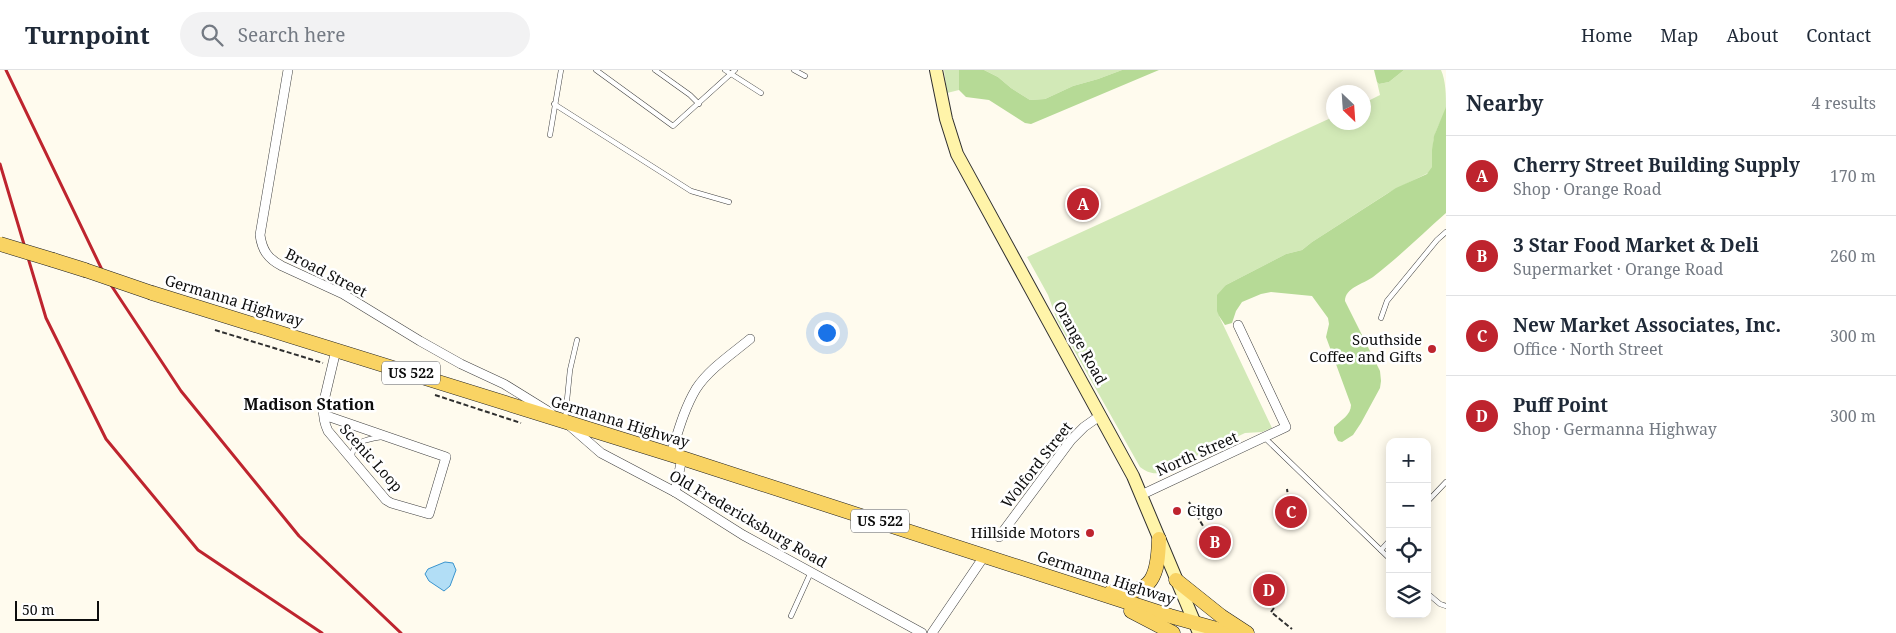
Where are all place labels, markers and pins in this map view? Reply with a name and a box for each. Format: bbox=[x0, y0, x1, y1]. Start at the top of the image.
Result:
pin: A bbox=[1067, 185, 1099, 223]
place label: Southside Coffee and Gifts bbox=[1309, 329, 1422, 366]
marker: Southside Coffee and Gifts bbox=[1426, 343, 1438, 355]
pin: C bbox=[1275, 493, 1307, 531]
place label: Citgo bbox=[1187, 500, 1223, 520]
marker: Citgo bbox=[1171, 505, 1183, 517]
place label: Hillside Motors bbox=[971, 522, 1080, 542]
pin: B bbox=[1199, 523, 1231, 561]
marker: Hillside Motors bbox=[1084, 527, 1096, 539]
pin: D bbox=[1253, 571, 1285, 609]

